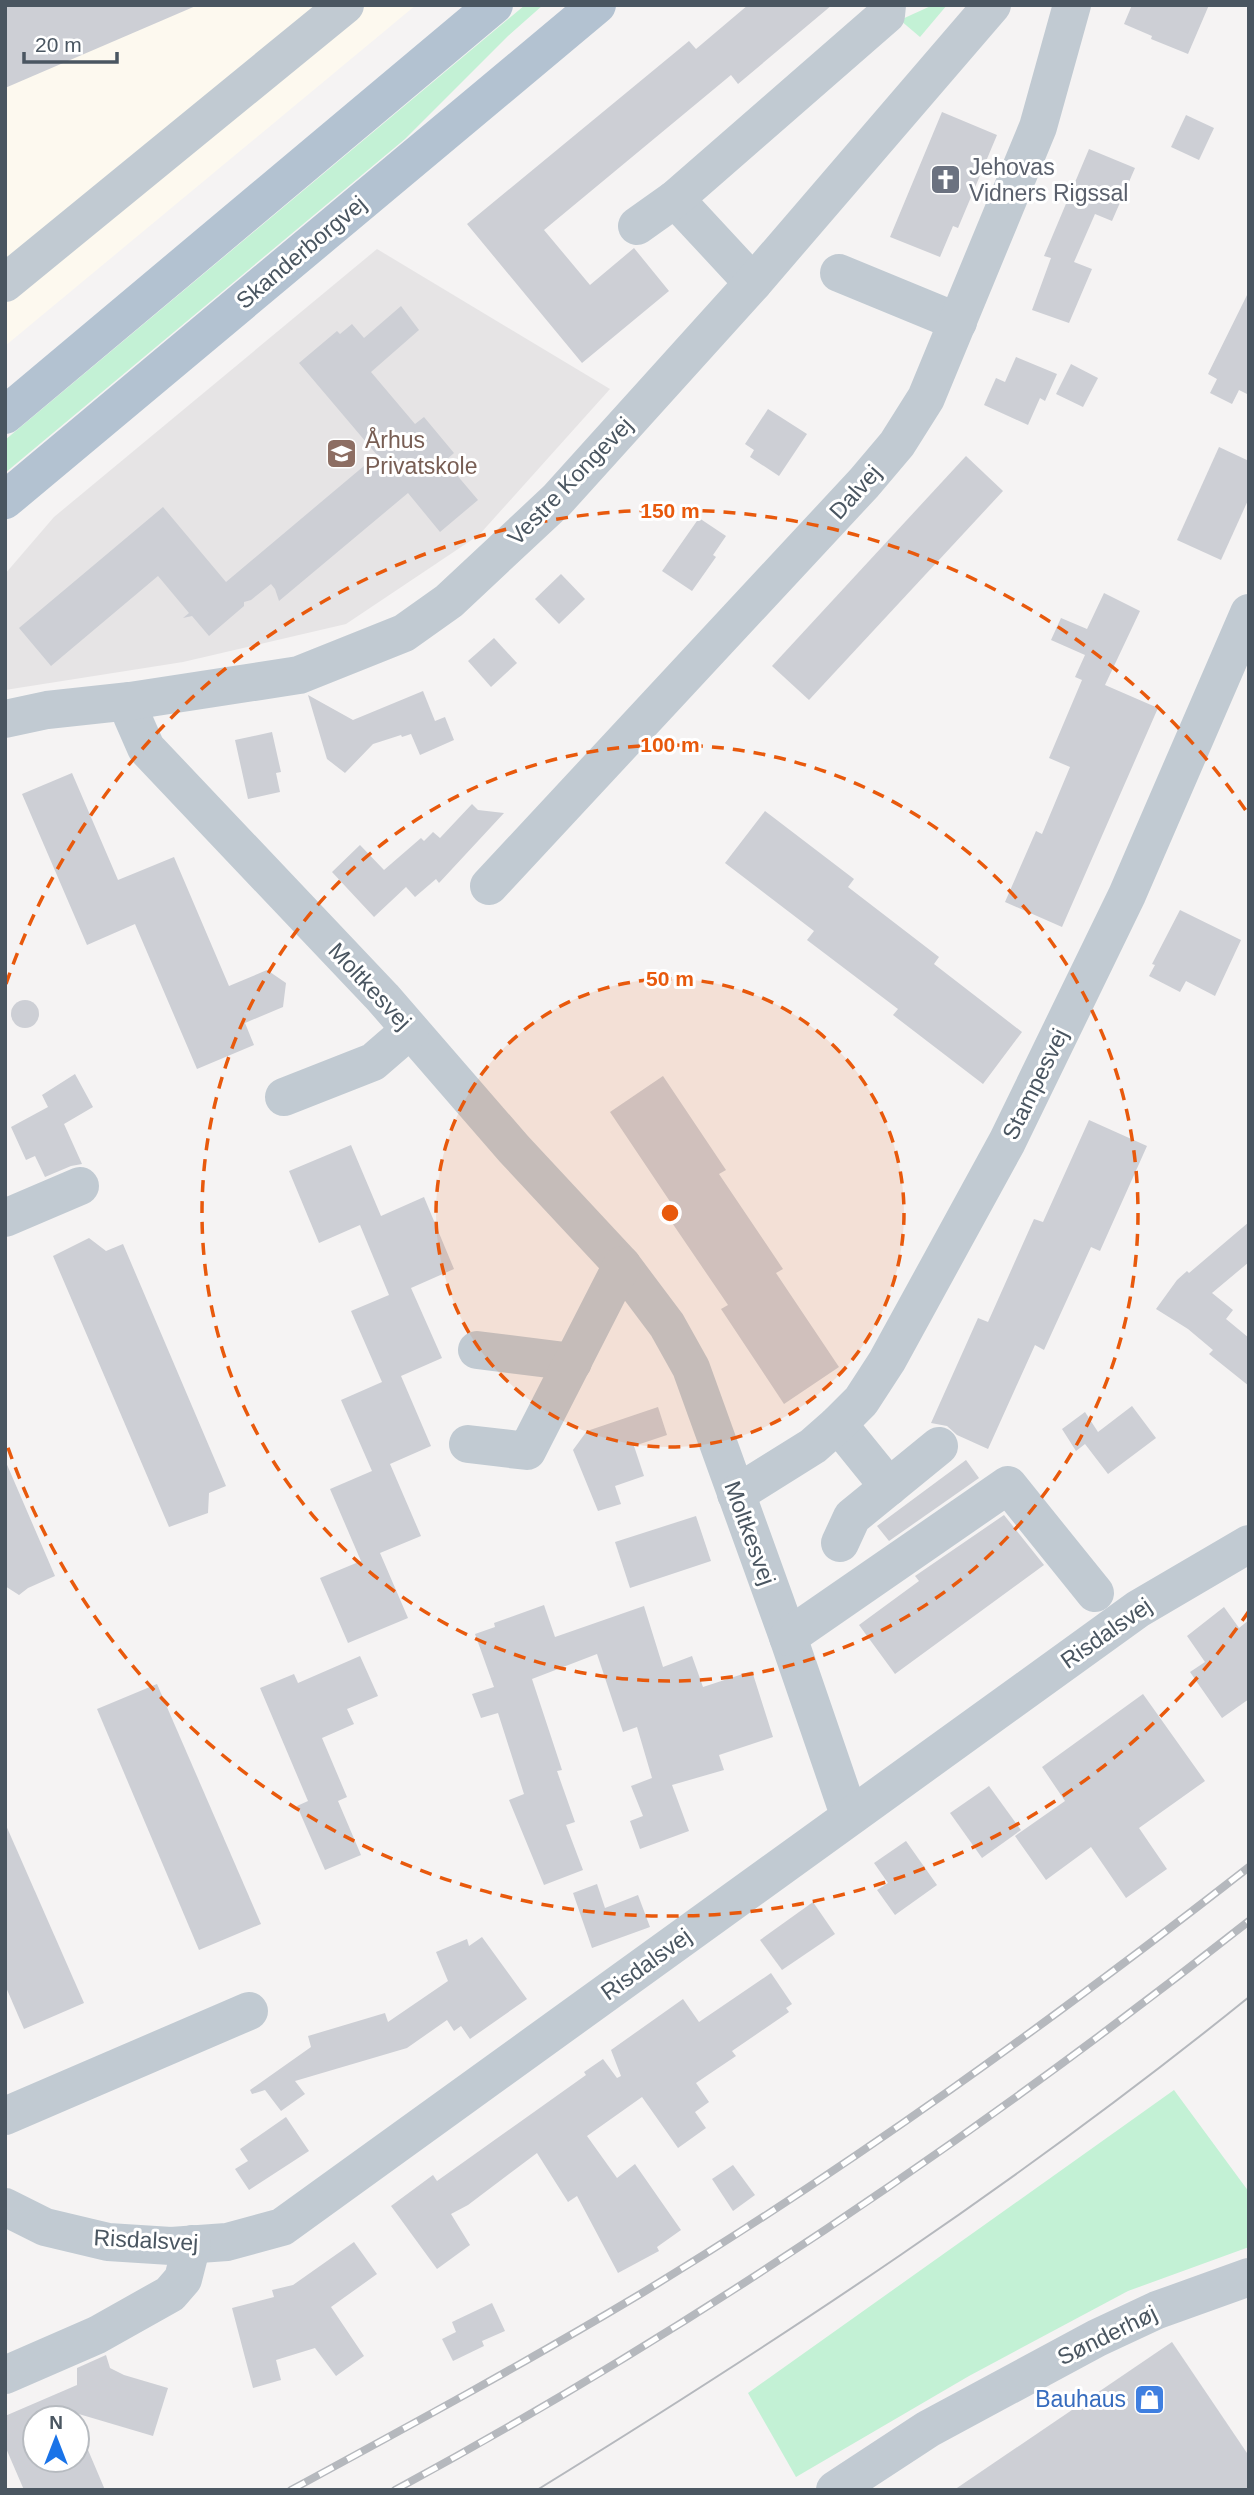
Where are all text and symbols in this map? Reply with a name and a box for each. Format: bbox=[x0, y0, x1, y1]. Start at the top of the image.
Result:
scale bar bbox=[24, 21, 117, 65]
text: 20 m bbox=[35, 33, 82, 56]
place label: Jehovas Vidners Rigssal bbox=[969, 154, 1128, 206]
church icon: Jehovas Vidners Rigssal bbox=[929, 163, 963, 197]
street label: Skanderborgvej bbox=[231, 190, 371, 314]
street label: Vestre Kongevej bbox=[502, 412, 638, 550]
place label: Århus Privatskole bbox=[365, 426, 477, 479]
school or university icon: Århus Privatskole bbox=[325, 436, 359, 470]
street label: Dalvej bbox=[824, 460, 886, 524]
text: 150 m bbox=[640, 499, 700, 522]
text: 100 m bbox=[640, 733, 700, 756]
street label: Moltkesvej bbox=[323, 937, 417, 1035]
text: 50 m bbox=[646, 967, 694, 990]
street label: Stampesvej bbox=[997, 1024, 1073, 1144]
centre of rings bbox=[658, 1201, 682, 1225]
street label: Moltkesvej bbox=[719, 1478, 781, 1588]
street label: Risdalsvej bbox=[1056, 1592, 1156, 1674]
street label: Risdalsvej bbox=[596, 1923, 696, 2005]
street label: Risdalsvej bbox=[93, 2224, 199, 2256]
street label: Sønderhøj bbox=[1053, 2300, 1161, 2370]
shop icon: Bauhaus bbox=[1132, 2382, 1166, 2416]
place label: Bauhaus bbox=[1035, 2386, 1126, 2412]
north arrow bbox=[21, 2404, 91, 2474]
text: N bbox=[49, 2412, 63, 2433]

